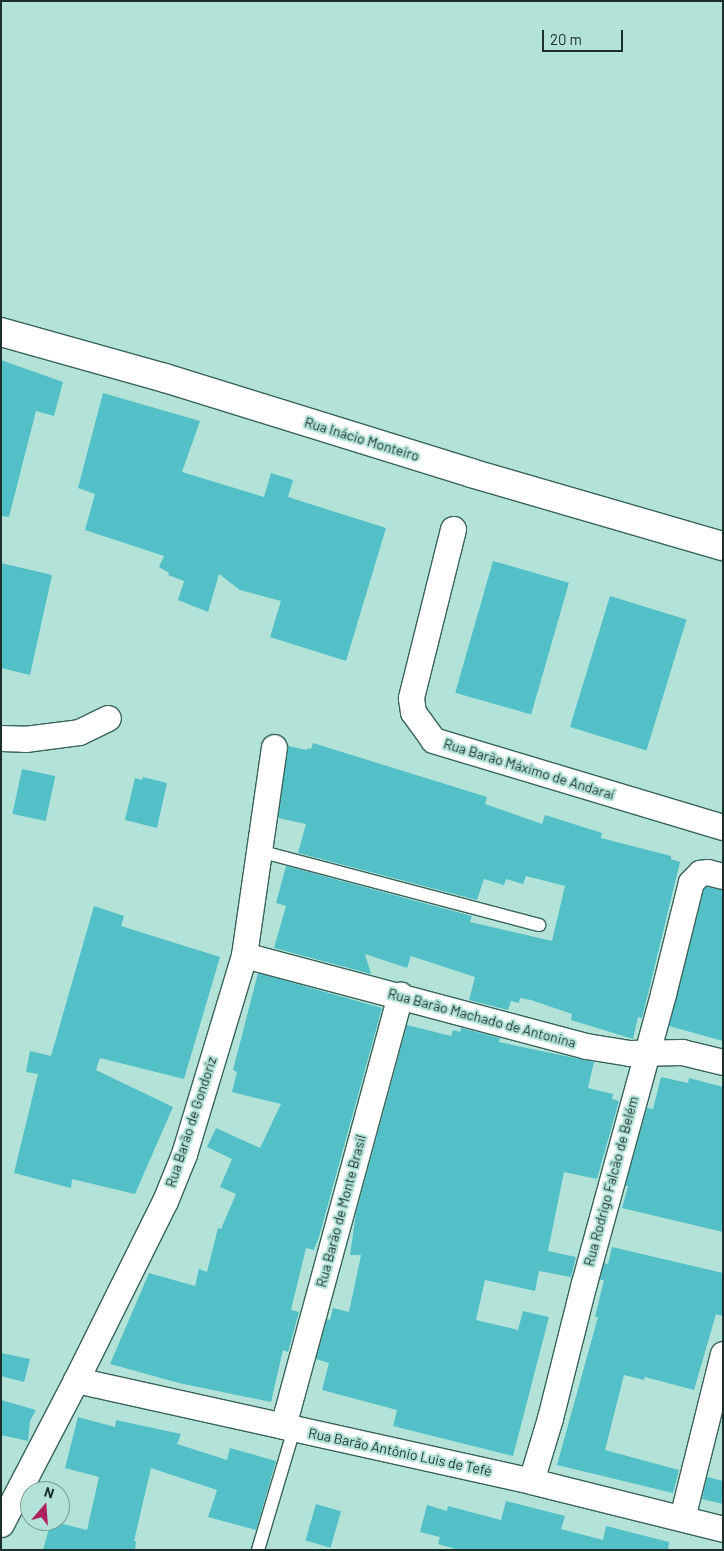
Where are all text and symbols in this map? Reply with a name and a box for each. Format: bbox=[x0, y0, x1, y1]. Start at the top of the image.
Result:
scale bar bbox=[544, 20, 625, 52]
text: 20 m bbox=[550, 30, 582, 48]
street label: Rua Inácio Monteiro bbox=[303, 414, 421, 464]
street label: Rua Barão Máximo de Andaraí bbox=[442, 735, 616, 803]
street label: Rua Barão Machado de Antonina bbox=[386, 985, 578, 1051]
street label: Rua Barão de Gondoriz bbox=[162, 1055, 220, 1189]
street label: Rua Rodrigo Falcão de Belém bbox=[580, 1094, 642, 1268]
street label: Rua Barão de Monte Brasil bbox=[313, 1133, 369, 1289]
street label: Rua Barão Antônio Luis de Tefé bbox=[307, 1424, 493, 1480]
north arrow bbox=[20, 1481, 70, 1531]
text: N bbox=[42, 1483, 57, 1502]

